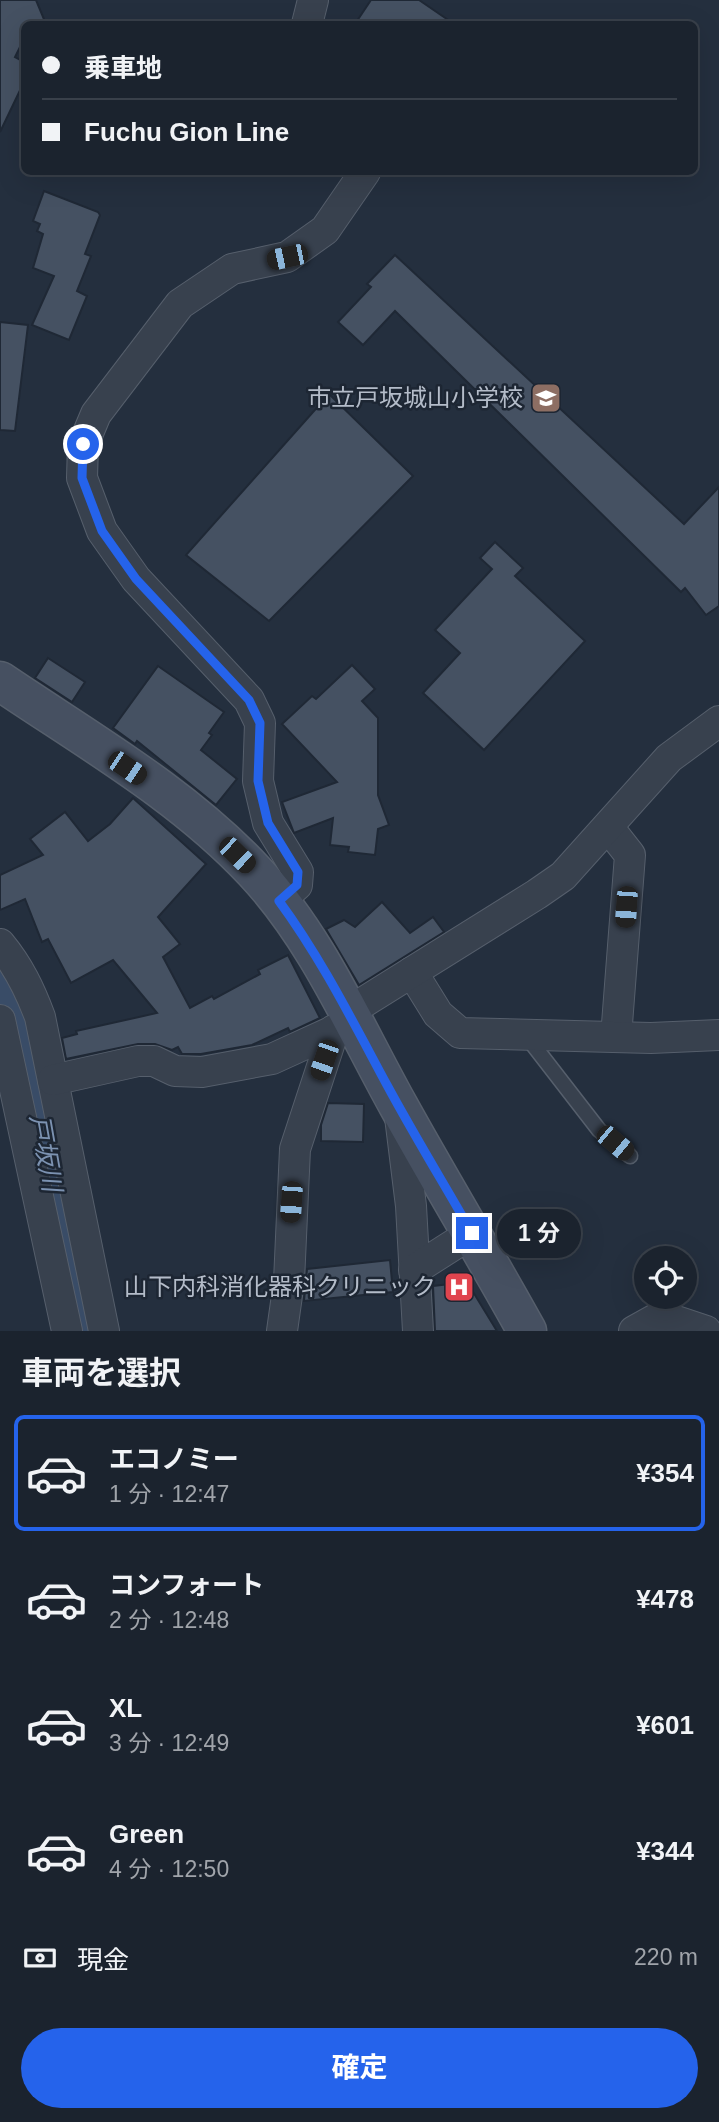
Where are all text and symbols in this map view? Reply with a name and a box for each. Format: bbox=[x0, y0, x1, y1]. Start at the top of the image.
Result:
text: 乗車地 bbox=[84, 53, 162, 83]
text: Fuchu Gion Line bbox=[84, 117, 289, 147]
car bbox=[265, 242, 310, 272]
school or university icon: 市立戸坂城山小学校 bbox=[529, 381, 563, 415]
place label: 市立戸坂城山小学校 bbox=[307, 384, 523, 411]
route start bbox=[67, 428, 99, 460]
car bbox=[104, 748, 151, 788]
car bbox=[215, 833, 260, 877]
car bbox=[615, 885, 638, 929]
car bbox=[308, 1037, 341, 1083]
water label: 戸坂川 bbox=[24, 1112, 68, 1197]
car bbox=[593, 1121, 638, 1165]
car bbox=[280, 1180, 303, 1224]
callout: 1 分 bbox=[496, 1208, 580, 1258]
route end bbox=[456, 1217, 488, 1249]
text: 1 分 bbox=[518, 1220, 560, 1246]
map controls bbox=[634, 1246, 697, 1309]
button: locate bbox=[634, 1246, 697, 1309]
hospital icon: 山下内科消化器科クリニック bbox=[442, 1270, 476, 1304]
place label: 山下内科消化器科クリニック bbox=[124, 1273, 436, 1300]
text: 車両を選択 bbox=[21, 1355, 181, 1391]
icon: car bbox=[25, 1442, 88, 1505]
text: エコノミー bbox=[109, 1444, 239, 1474]
text: ¥354 bbox=[636, 1458, 694, 1488]
text: 1 分 · 12:47 bbox=[109, 1481, 229, 1507]
icon: car bbox=[25, 1568, 88, 1631]
text: コンフォート bbox=[109, 1570, 264, 1600]
text: ¥478 bbox=[636, 1584, 694, 1614]
text: 2 分 · 12:48 bbox=[109, 1607, 229, 1633]
text: XL bbox=[109, 1693, 142, 1723]
icon: car bbox=[25, 1694, 88, 1757]
text: ¥601 bbox=[636, 1710, 694, 1740]
text: 3 分 · 12:49 bbox=[109, 1730, 229, 1756]
text: Green bbox=[109, 1819, 184, 1849]
icon: car bbox=[25, 1820, 88, 1883]
text: ¥344 bbox=[636, 1836, 694, 1866]
text: 4 分 · 12:50 bbox=[109, 1856, 229, 1882]
icon: cash bbox=[21, 1939, 59, 1977]
text: 220 m bbox=[634, 1944, 698, 1970]
text: 現金 bbox=[77, 1945, 129, 1975]
button: 確定 bbox=[21, 2028, 698, 2108]

